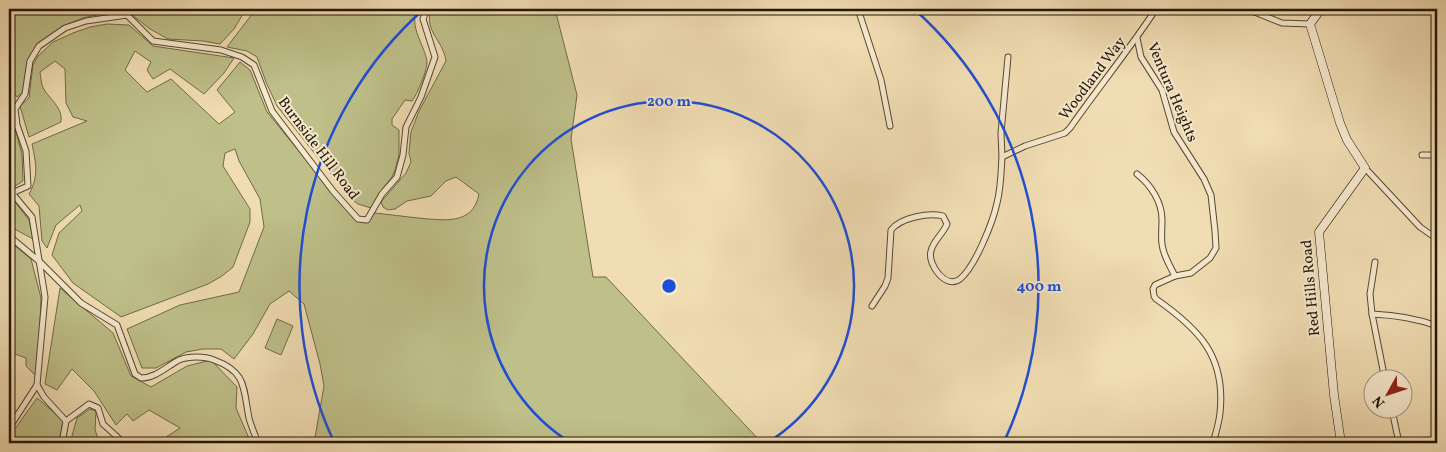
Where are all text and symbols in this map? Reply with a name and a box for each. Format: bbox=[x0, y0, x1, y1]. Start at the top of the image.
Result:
street label: Woodland Way bbox=[1055, 33, 1131, 125]
street label: Ventura Heights bbox=[1141, 39, 1202, 146]
text: 200 m bbox=[647, 92, 691, 113]
street label: Burnside Hill Road bbox=[272, 93, 364, 205]
street label: Red Hills Road bbox=[1297, 239, 1326, 337]
centre of rings bbox=[660, 277, 678, 295]
text: 400 m bbox=[1017, 277, 1062, 298]
north arrow bbox=[1364, 370, 1414, 420]
text: N bbox=[1369, 391, 1390, 411]

